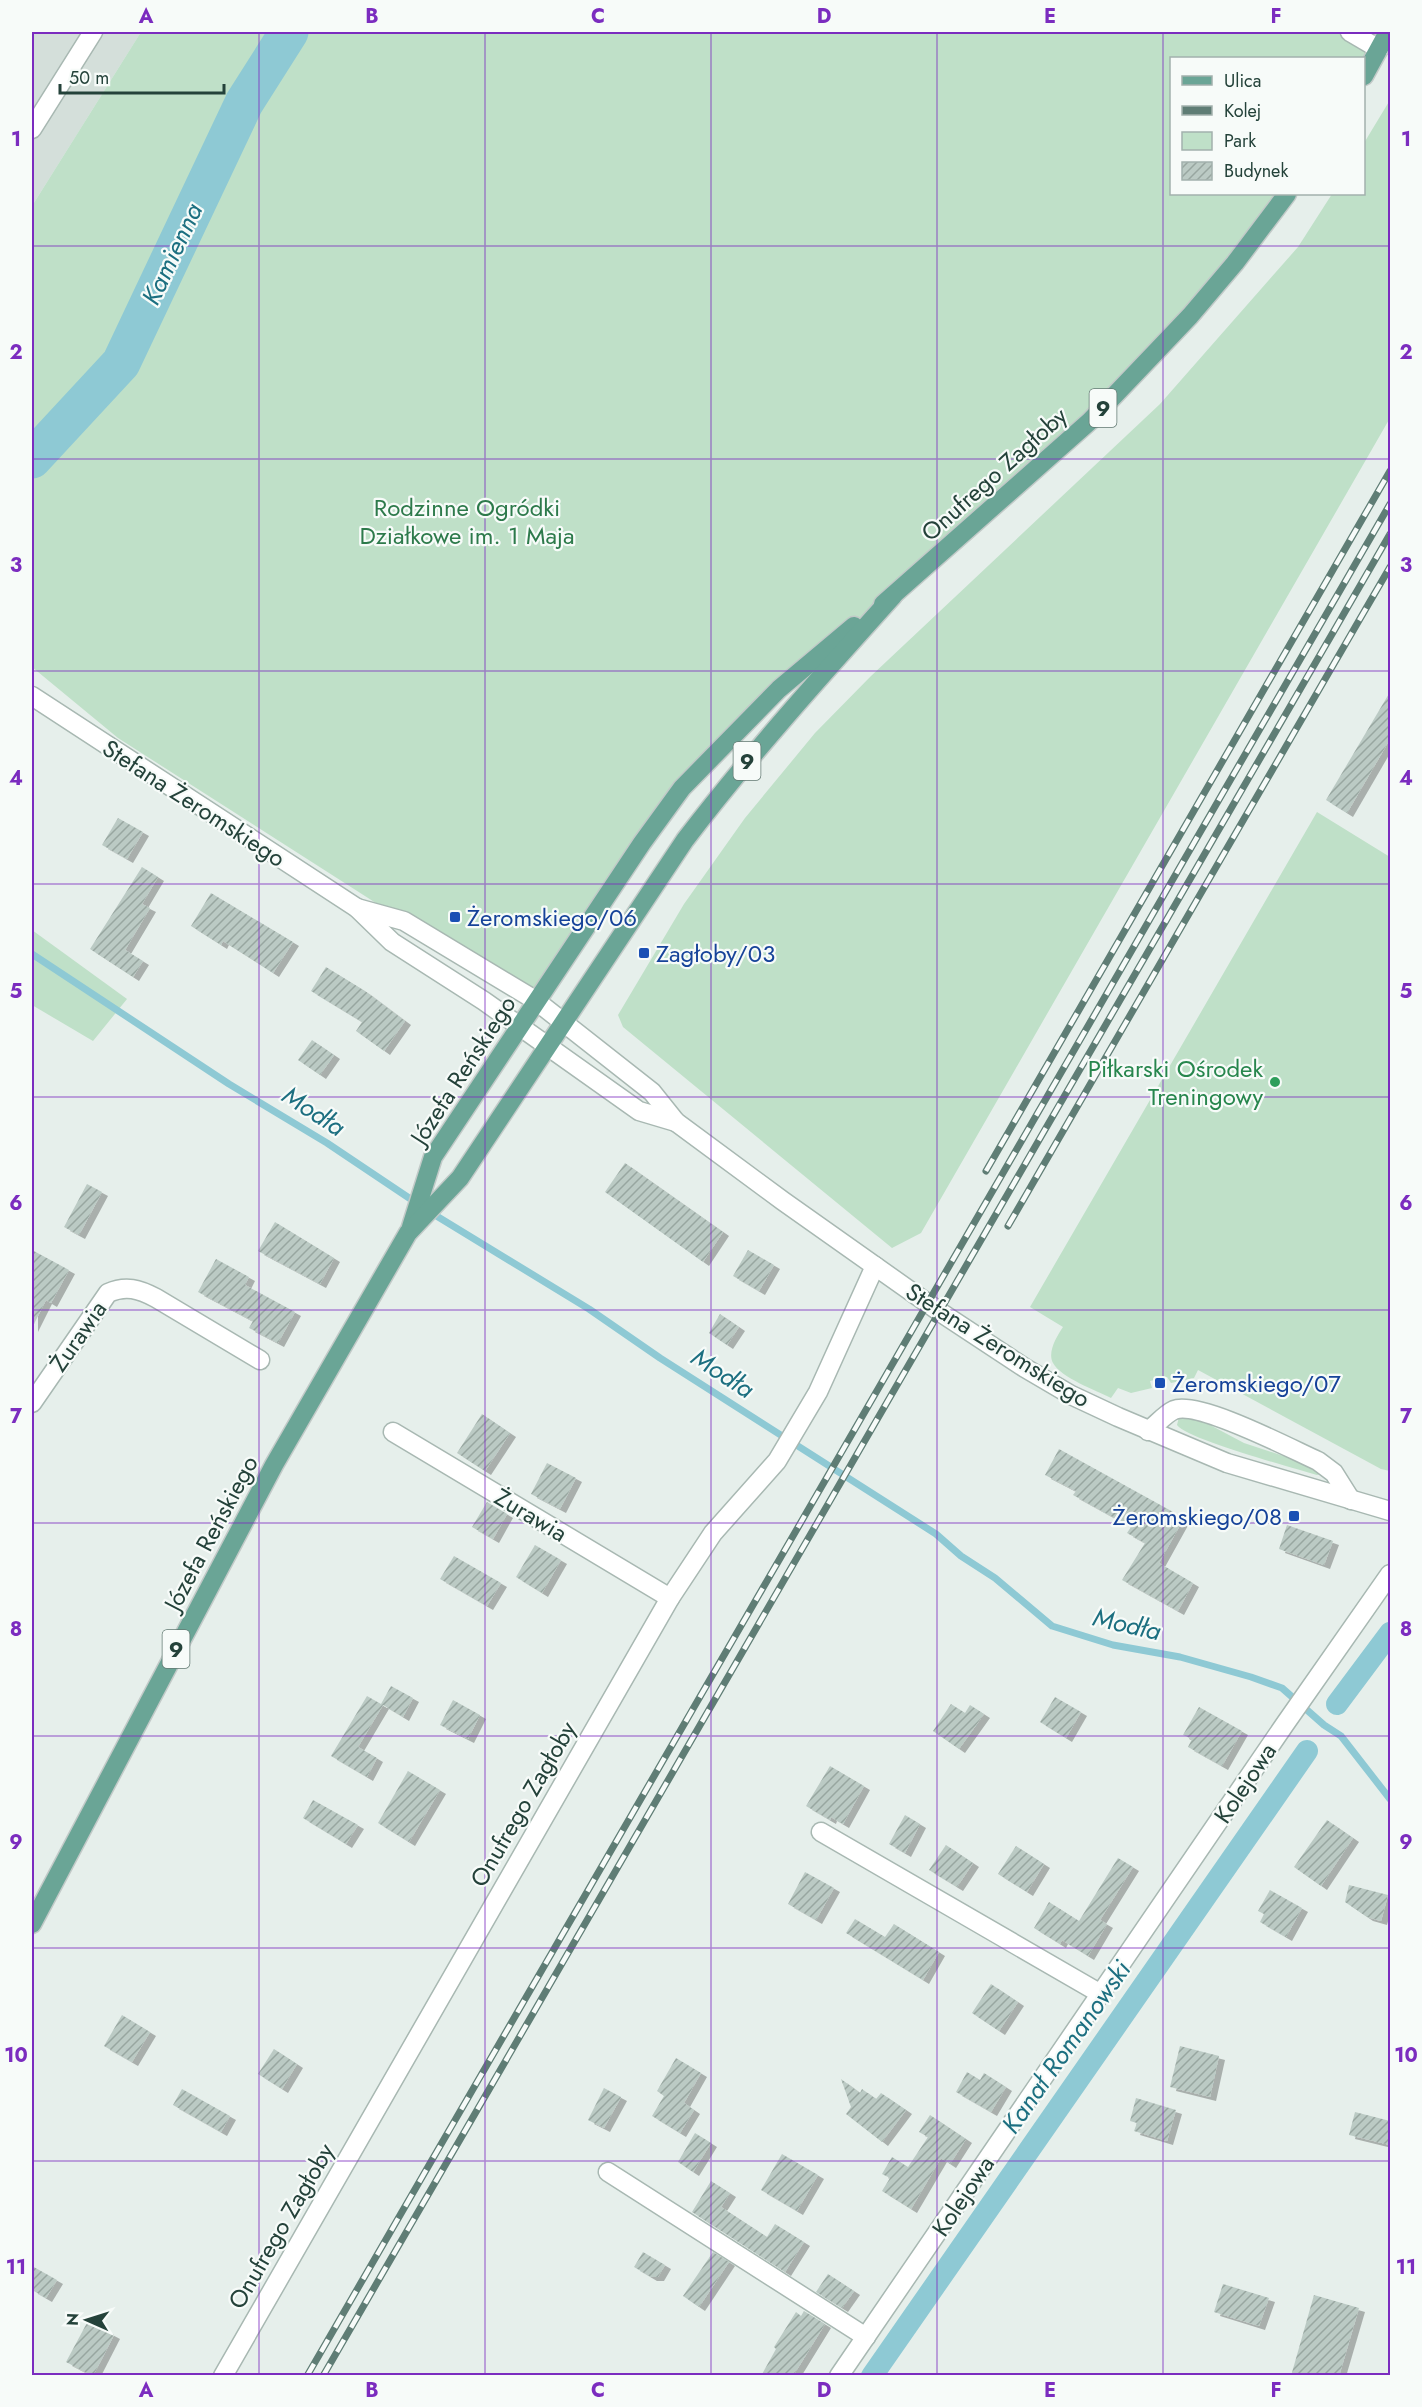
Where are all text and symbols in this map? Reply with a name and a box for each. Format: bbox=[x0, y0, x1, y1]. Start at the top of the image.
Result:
text: A bbox=[138, 2, 154, 31]
text: B bbox=[365, 2, 379, 31]
text: C bbox=[591, 2, 605, 31]
text: D bbox=[817, 2, 831, 31]
text: E bbox=[1044, 2, 1056, 31]
text: F bbox=[1270, 2, 1282, 31]
scale bar bbox=[60, 57, 224, 95]
legend bbox=[1170, 57, 1365, 195]
text: 50 m bbox=[69, 65, 109, 91]
text: Ulica bbox=[1224, 68, 1261, 94]
text: Kolej bbox=[1224, 98, 1261, 124]
text: 1 bbox=[11, 125, 21, 154]
text: 1 bbox=[1401, 125, 1411, 154]
text: Park bbox=[1224, 128, 1256, 154]
text: Budynek bbox=[1224, 158, 1288, 184]
water label: Kamienna bbox=[132, 196, 212, 311]
text: 2 bbox=[9, 338, 23, 367]
text: 2 bbox=[1399, 338, 1413, 367]
road number: 9 bbox=[1090, 389, 1116, 427]
street label: Onufrego Zagłoby bbox=[913, 398, 1075, 549]
park label: Rodzinne Ogródki Działkowe im. 1 Maja bbox=[359, 490, 575, 553]
text: 3 bbox=[10, 551, 22, 580]
text: 3 bbox=[1400, 551, 1412, 580]
street label: Stefana Żeromskiego bbox=[96, 731, 292, 875]
road number: 9 bbox=[734, 742, 760, 780]
text: 4 bbox=[9, 764, 23, 793]
text: 4 bbox=[1399, 764, 1413, 793]
place label: Żeromskiego/06 bbox=[467, 900, 637, 935]
marker: Żeromskiego/06 bbox=[448, 910, 462, 924]
place label: Zagłoby/03 bbox=[656, 936, 775, 971]
marker: Zagłoby/03 bbox=[637, 946, 651, 960]
text: 5 bbox=[10, 977, 23, 1006]
text: 5 bbox=[1400, 977, 1413, 1006]
street label: Józefa Reńskiego bbox=[400, 989, 524, 1154]
place label: Piłkarski Ośrodek Treningowy bbox=[1088, 1051, 1263, 1114]
marker: Piłkarski Ośrodek Treningowy bbox=[1268, 1075, 1282, 1089]
water label: Modła bbox=[275, 1076, 354, 1146]
text: 6 bbox=[9, 1189, 23, 1218]
text: 6 bbox=[1399, 1189, 1413, 1218]
street label: Stefana Żeromskiego bbox=[899, 1274, 1097, 1416]
street label: Żurawia bbox=[41, 1293, 115, 1379]
water label: Modła bbox=[684, 1338, 763, 1408]
place label: Żeromskiego/07 bbox=[1172, 1366, 1341, 1401]
marker: Żeromskiego/07 bbox=[1153, 1376, 1167, 1390]
text: 7 bbox=[10, 1402, 23, 1431]
text: 7 bbox=[1400, 1402, 1413, 1431]
street label: Józefa Reńskiego bbox=[154, 1449, 267, 1619]
street label: Żurawia bbox=[488, 1480, 574, 1550]
place label: Żeromskiego/08 bbox=[1113, 1499, 1282, 1534]
marker: Żeromskiego/08 bbox=[1287, 1509, 1301, 1523]
water label: Modła bbox=[1089, 1598, 1165, 1650]
text: 8 bbox=[10, 1615, 22, 1644]
text: 8 bbox=[1400, 1615, 1412, 1644]
road number: 9 bbox=[162, 1630, 190, 1668]
street label: Onufrego Zagłoby bbox=[461, 1714, 585, 1893]
street label: Kolejowa bbox=[1205, 1736, 1285, 1830]
text: 9 bbox=[9, 1828, 23, 1857]
text: 9 bbox=[1399, 1828, 1413, 1857]
water label: Kanał Romanowski bbox=[992, 1952, 1140, 2141]
text: 10 bbox=[4, 2041, 28, 2070]
text: 10 bbox=[1394, 2041, 1418, 2070]
street label: Onufrego Zagłoby bbox=[219, 2136, 343, 2315]
street label: Kolejowa bbox=[923, 2149, 1003, 2243]
text: 11 bbox=[6, 2253, 26, 2282]
text: 11 bbox=[1396, 2253, 1416, 2282]
north arrow bbox=[57, 2290, 117, 2350]
text: N bbox=[61, 2312, 84, 2326]
text: A bbox=[138, 2376, 154, 2405]
text: B bbox=[365, 2376, 379, 2405]
text: C bbox=[591, 2376, 605, 2405]
text: D bbox=[817, 2376, 831, 2405]
text: E bbox=[1044, 2376, 1056, 2405]
text: F bbox=[1270, 2376, 1282, 2405]

